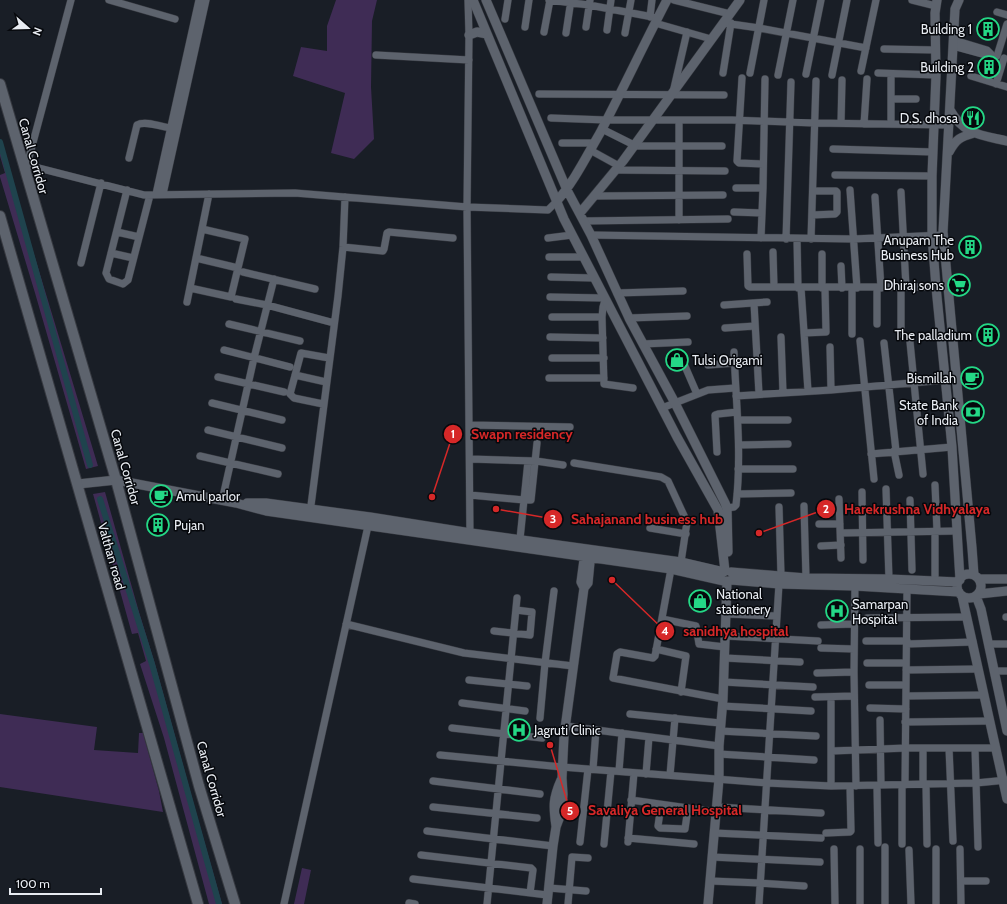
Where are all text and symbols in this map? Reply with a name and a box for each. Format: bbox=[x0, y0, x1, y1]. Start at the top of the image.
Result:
north arrow bbox=[8, 8, 48, 48]
building icon: Building 1 bbox=[975, 16, 1001, 42]
place label: Building 1 bbox=[921, 21, 972, 37]
text: N bbox=[29, 25, 45, 37]
building icon: Building 2 bbox=[976, 54, 1002, 80]
place label: Building 2 bbox=[920, 59, 974, 75]
restaurant icon: D.S. dhosa bbox=[960, 105, 986, 131]
place label: D.S. dhosa bbox=[900, 110, 959, 126]
street label: Canal Corridor bbox=[16, 116, 53, 197]
place label: Anupam The Business Hub bbox=[881, 232, 954, 263]
building icon: Anupam The Business Hub bbox=[957, 234, 983, 260]
supermarket icon: Dhiraj sons bbox=[946, 272, 972, 298]
place label: Dhiraj sons bbox=[884, 277, 945, 294]
building icon: The palladium bbox=[975, 322, 1001, 348]
place label: The palladium bbox=[894, 327, 972, 343]
shop icon: Tulsi Origami bbox=[664, 347, 690, 373]
place label: Tulsi Origami bbox=[692, 352, 762, 368]
cafe icon: Bismillah bbox=[959, 365, 985, 391]
place label: Bismillah bbox=[907, 370, 956, 386]
place label: State Bank of India bbox=[899, 397, 959, 428]
bank icon: State Bank of India bbox=[960, 399, 986, 425]
callout: Swapn residency bbox=[443, 421, 580, 447]
text: Swapn residency bbox=[471, 425, 573, 443]
text: 1 bbox=[451, 426, 455, 441]
street label: Canal Corridor bbox=[108, 427, 145, 508]
cafe icon: Amul parlor bbox=[148, 483, 174, 509]
place label: Amul parlor bbox=[176, 488, 241, 504]
callout: Harekrushna Vidhyalaya bbox=[816, 496, 998, 522]
text: Harekrushna Vidhyalaya bbox=[844, 500, 990, 518]
text: 2 bbox=[823, 501, 829, 516]
callout: Sahajanand business hub bbox=[543, 506, 731, 532]
text: Sahajanand business hub bbox=[571, 510, 723, 528]
text: 3 bbox=[550, 511, 556, 526]
building icon: Pujan bbox=[145, 512, 171, 538]
place label: Pujan bbox=[174, 517, 204, 534]
street label: Valthan road bbox=[95, 521, 129, 591]
place label: National stationery bbox=[716, 586, 771, 617]
shop icon: National stationery bbox=[687, 588, 713, 614]
place label: Samarpan Hospital bbox=[852, 596, 908, 627]
hospital icon: Samarpan Hospital bbox=[824, 598, 850, 624]
callout: sanidhya hospital bbox=[655, 618, 796, 644]
text: sanidhya hospital bbox=[683, 622, 789, 640]
text: 4 bbox=[661, 623, 669, 638]
hospital icon: Jagruti Clinic bbox=[506, 717, 532, 743]
place label: Jagruti Clinic bbox=[533, 722, 601, 738]
street label: Canal Corridor bbox=[194, 739, 231, 820]
callout: Savaliya General Hospital bbox=[560, 798, 750, 824]
text: Savaliya General Hospital bbox=[588, 801, 742, 819]
text: 5 bbox=[567, 803, 573, 818]
scale bar bbox=[10, 870, 101, 896]
text: 100 m bbox=[16, 876, 50, 891]

